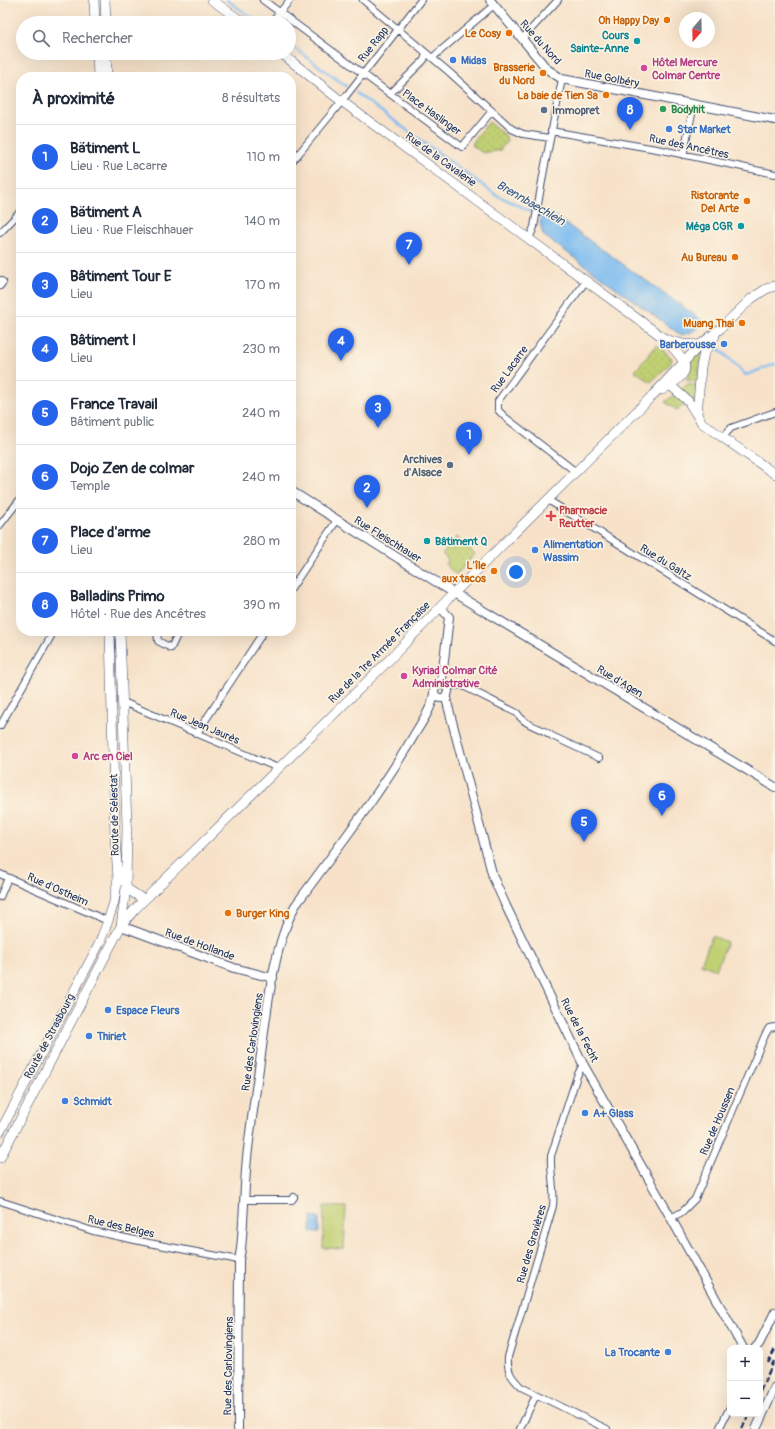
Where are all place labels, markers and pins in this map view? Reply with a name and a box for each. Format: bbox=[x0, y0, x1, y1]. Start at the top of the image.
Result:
place label: Oh Happy Day bbox=[598, 14, 659, 27]
marker: Oh Happy Day bbox=[662, 15, 672, 25]
place label: Le Cosy bbox=[465, 27, 501, 40]
marker: Le Cosy bbox=[504, 28, 514, 38]
place label: Cours Sainte-Anne bbox=[570, 29, 630, 55]
marker: Cours Sainte-Anne bbox=[632, 36, 642, 46]
place label: Midas bbox=[461, 54, 486, 67]
marker: Midas bbox=[448, 55, 458, 65]
place label: Hôtel Mercure Colmar Centre bbox=[652, 56, 721, 82]
place label: Brasserie du Nord bbox=[493, 61, 536, 87]
marker: Hôtel Mercure Colmar Centre bbox=[639, 63, 649, 73]
marker: Brasserie du Nord bbox=[538, 68, 548, 78]
place label: La baie de Tien Sa bbox=[517, 89, 598, 102]
marker: La baie de Tien Sa bbox=[601, 90, 611, 100]
pin: 8 bbox=[617, 97, 643, 130]
place label: Bodyhit bbox=[671, 103, 705, 116]
place label: Immopret bbox=[552, 104, 600, 117]
marker: Bodyhit bbox=[658, 104, 668, 114]
marker: Immopret bbox=[539, 105, 549, 115]
place label: Star Market bbox=[677, 123, 731, 136]
marker: Star Market bbox=[664, 124, 674, 134]
place label: Ristorante Del Arte bbox=[691, 189, 740, 215]
marker: Ristorante Del Arte bbox=[742, 196, 752, 206]
place label: Méga CGR bbox=[686, 220, 734, 233]
marker: Méga CGR bbox=[736, 221, 746, 231]
pin: 7 bbox=[396, 232, 422, 265]
place label: Au Bureau bbox=[681, 251, 727, 264]
marker: Au Bureau bbox=[730, 252, 740, 262]
place label: Muang Thai bbox=[683, 317, 734, 330]
marker: Muang Thai bbox=[737, 318, 747, 328]
pin: 4 bbox=[328, 328, 354, 361]
place label: Barberousse bbox=[660, 338, 717, 351]
marker: Barberousse bbox=[719, 339, 729, 349]
pin: 3 bbox=[365, 395, 391, 428]
pin: 1 bbox=[456, 422, 482, 455]
place label: Archives d'Alsace bbox=[402, 453, 443, 479]
marker: Archives d'Alsace bbox=[445, 460, 455, 470]
pin: 2 bbox=[354, 475, 380, 508]
place label: Pharmacie Reutter bbox=[559, 504, 608, 530]
marker: Pharmacie Reutter bbox=[546, 511, 556, 521]
place label: Bâtiment Q bbox=[435, 535, 487, 548]
marker: Bâtiment Q bbox=[422, 536, 432, 546]
place label: Alimentation Wassim bbox=[543, 538, 603, 564]
marker: Alimentation Wassim bbox=[530, 545, 540, 555]
place label: L'île aux tacos bbox=[442, 559, 487, 585]
marker: L'île aux tacos bbox=[489, 566, 499, 576]
place label: Kyriad Colmar Cité Administrative bbox=[412, 664, 498, 690]
marker: Kyriad Colmar Cité Administrative bbox=[399, 671, 409, 681]
place label: Arc en Ciel bbox=[83, 750, 133, 763]
marker: Arc en Ciel bbox=[70, 751, 80, 761]
pin: 6 bbox=[649, 783, 675, 816]
pin: 5 bbox=[571, 809, 597, 842]
place label: Burger King bbox=[236, 907, 290, 920]
marker: Burger King bbox=[223, 908, 233, 918]
place label: Espace Fleurs bbox=[116, 1004, 179, 1017]
marker: Espace Fleurs bbox=[103, 1005, 113, 1015]
place label: Thiriet bbox=[96, 1030, 127, 1043]
marker: Thiriet bbox=[84, 1031, 94, 1041]
place label: Schmidt bbox=[73, 1095, 112, 1108]
marker: Schmidt bbox=[60, 1096, 70, 1106]
place label: A+ Glass bbox=[593, 1107, 634, 1120]
marker: A+ Glass bbox=[580, 1108, 590, 1118]
place label: La Trocante bbox=[605, 1346, 661, 1359]
marker: La Trocante bbox=[663, 1347, 673, 1357]

